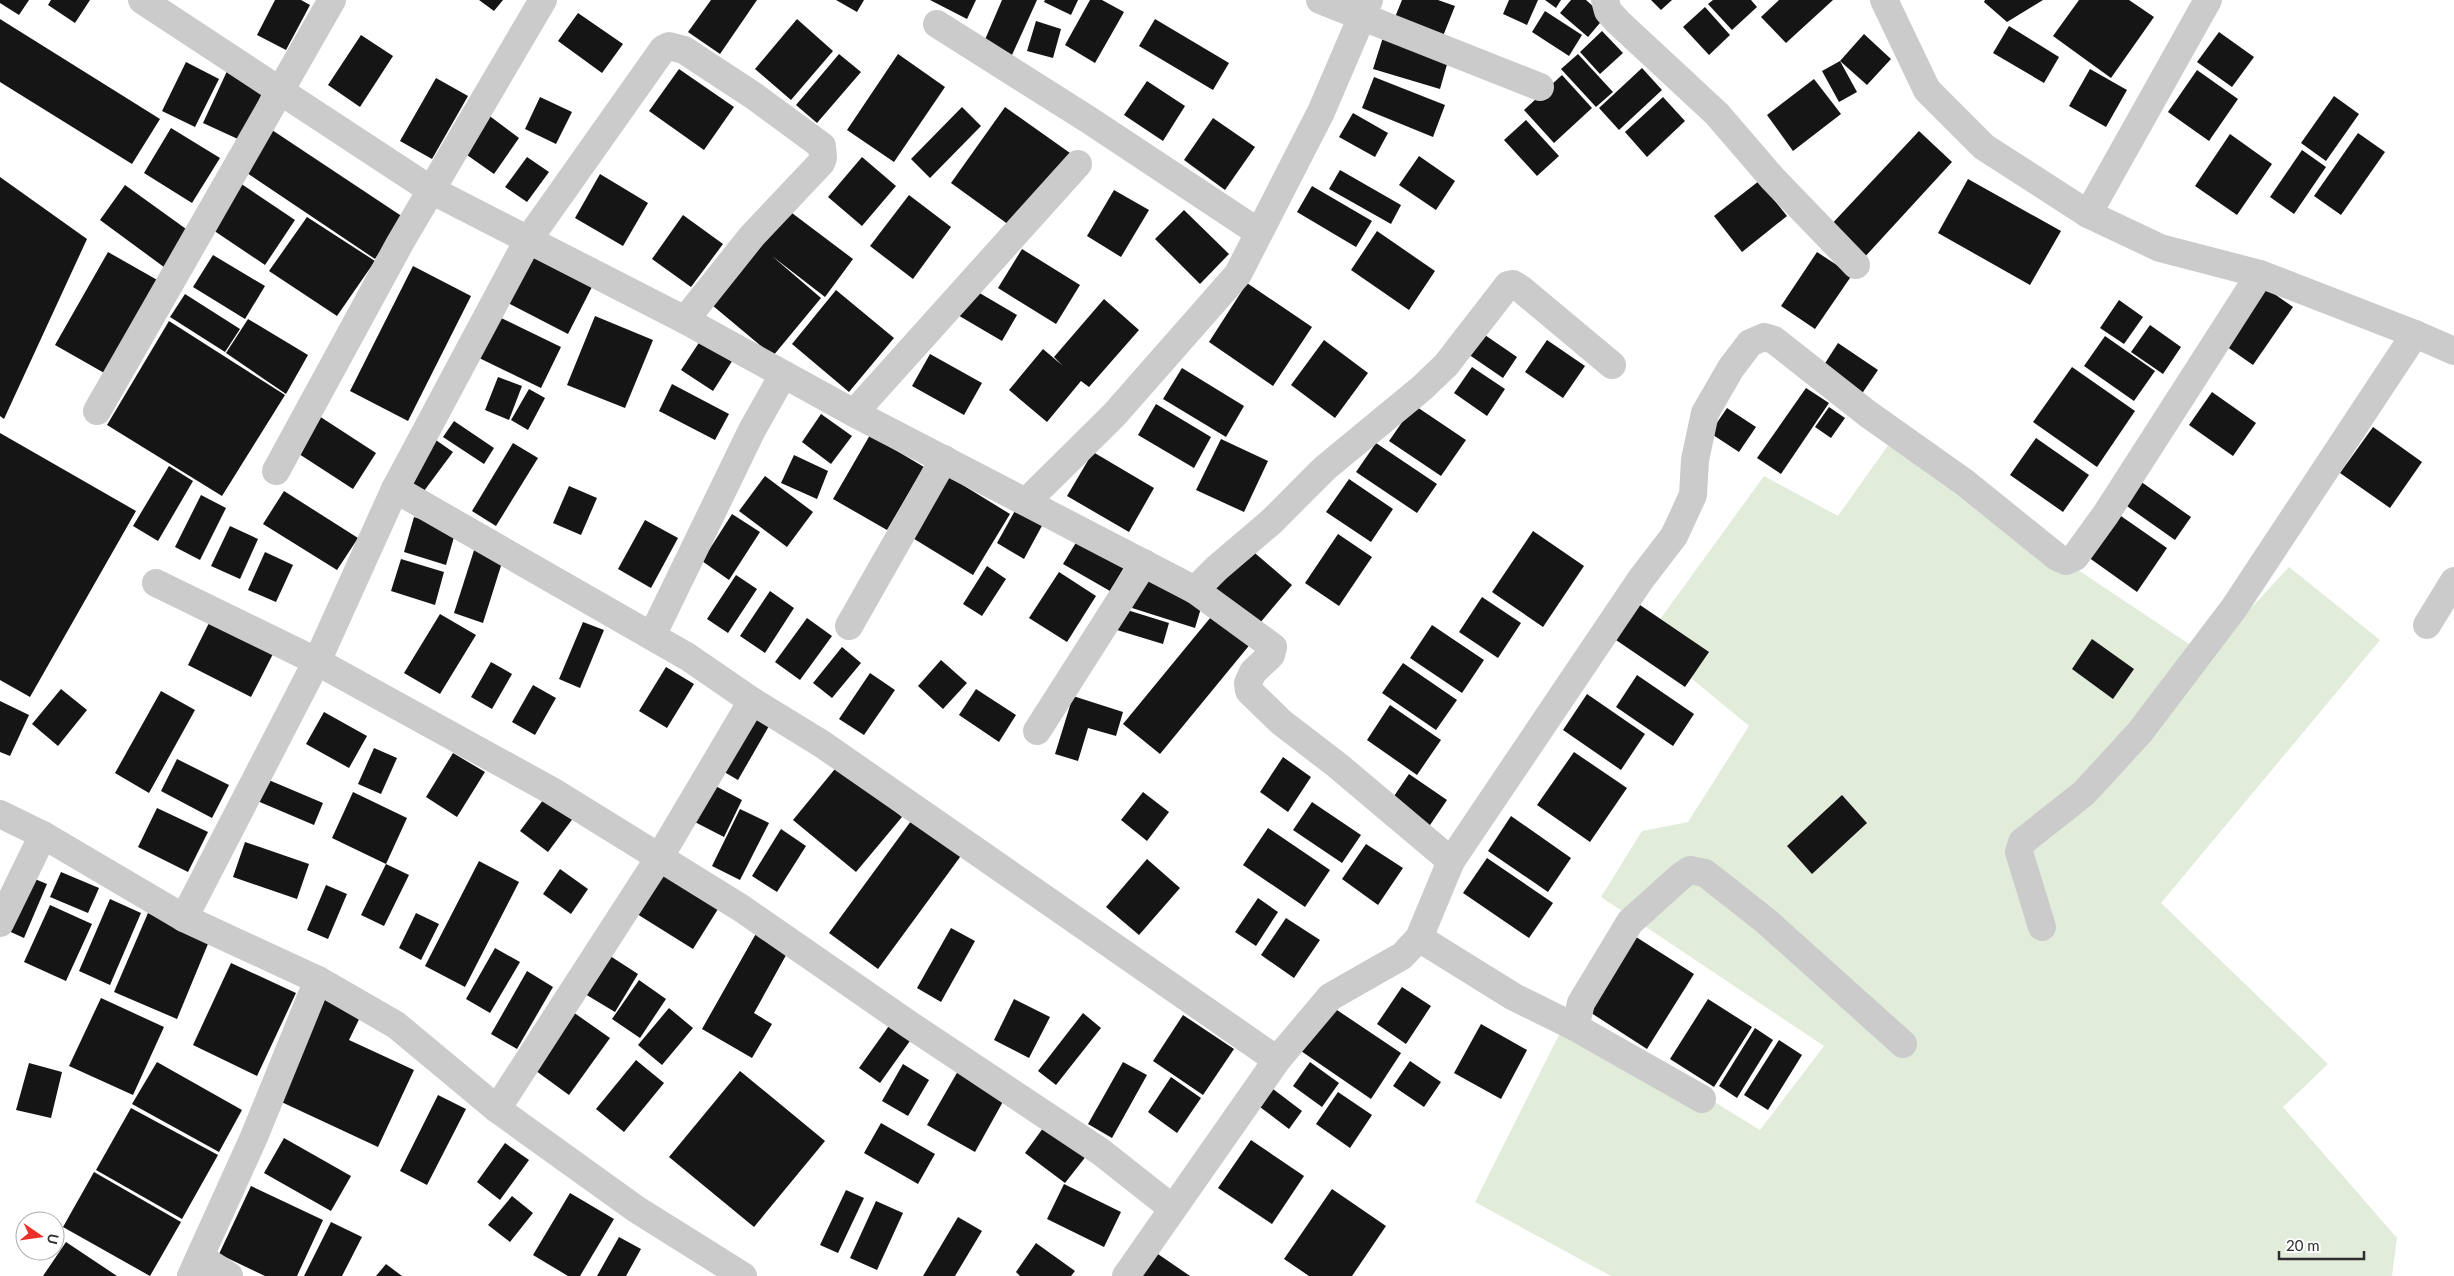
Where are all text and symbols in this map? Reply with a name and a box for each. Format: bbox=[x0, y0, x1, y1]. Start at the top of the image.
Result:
north arrow bbox=[15, 1211, 65, 1261]
scale bar bbox=[2279, 1228, 2364, 1260]
text: U bbox=[44, 1232, 63, 1246]
text: 20 m bbox=[2286, 1236, 2320, 1254]

